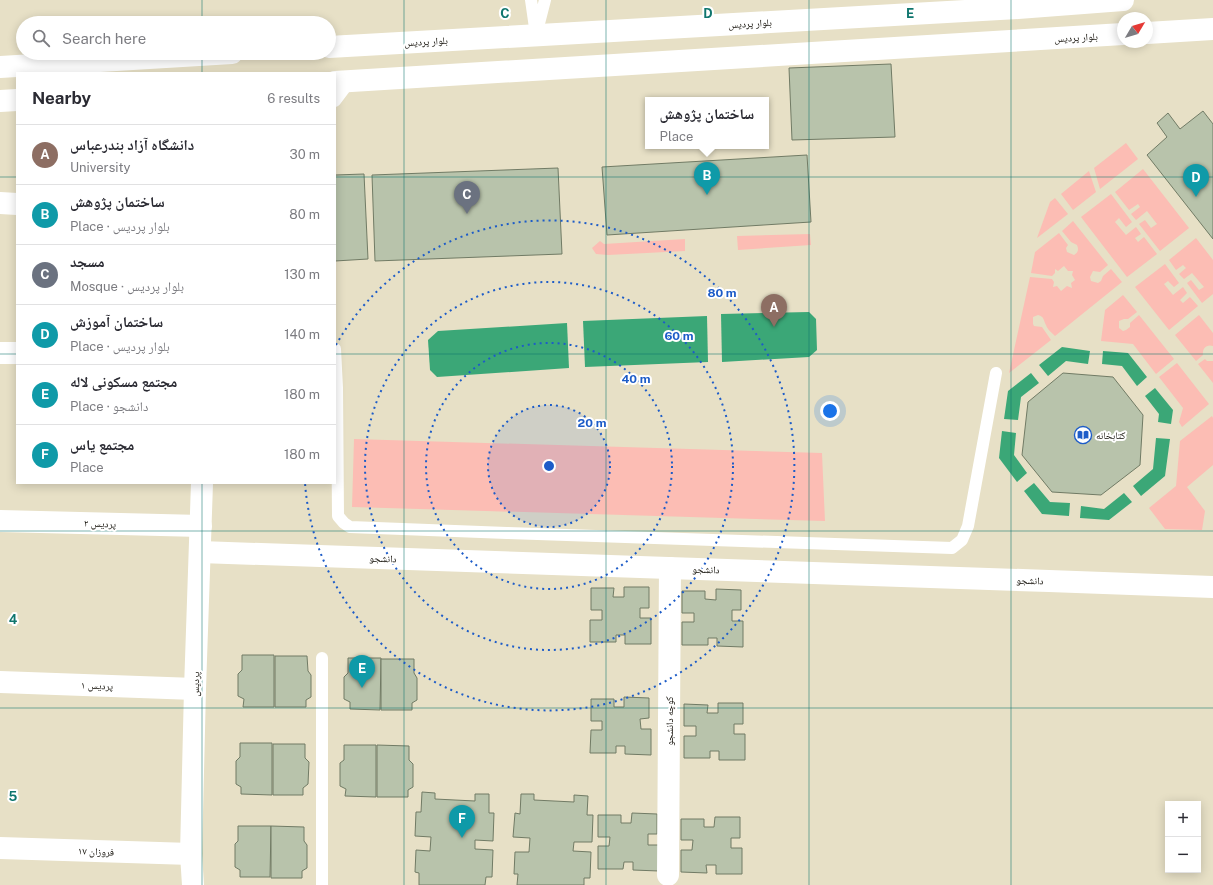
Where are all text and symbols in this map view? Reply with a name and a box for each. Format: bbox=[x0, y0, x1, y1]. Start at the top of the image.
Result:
text: C bbox=[500, 6, 510, 21]
text: D bbox=[703, 6, 713, 21]
text: E bbox=[906, 6, 914, 21]
north arrow bbox=[1117, 12, 1153, 48]
search box bbox=[16, 16, 336, 60]
street label: بلوار پردیس bbox=[728, 16, 772, 31]
icon: search bbox=[30, 27, 52, 49]
text: Search here bbox=[62, 30, 146, 47]
street label: بلوار پردیس bbox=[1054, 30, 1098, 45]
street label: بلوار پردیس bbox=[404, 34, 448, 49]
text: Nearby bbox=[32, 88, 91, 108]
text: 6 results bbox=[267, 91, 320, 106]
popup bbox=[645, 97, 769, 149]
text: ساختمان پژوهش bbox=[660, 105, 754, 122]
text: Place bbox=[660, 129, 693, 144]
text: دانشگاه آزاد بندرعباس bbox=[70, 136, 194, 153]
text: A bbox=[40, 147, 50, 162]
text: 30 m bbox=[290, 147, 320, 162]
text: University bbox=[70, 160, 130, 175]
pin: B bbox=[694, 162, 720, 195]
pin: D bbox=[1183, 164, 1209, 197]
pin: C bbox=[454, 181, 480, 214]
text: ساختمان پژوهش bbox=[70, 193, 165, 210]
text: B bbox=[41, 207, 49, 222]
text: 80 m bbox=[289, 207, 320, 222]
text: Place · بلوار پردیس bbox=[70, 219, 170, 234]
text: مسجد bbox=[70, 253, 105, 270]
text: C bbox=[40, 267, 50, 282]
text: 130 m bbox=[284, 267, 320, 282]
text: Mosque · بلوار پردیس bbox=[70, 279, 184, 294]
text: 80 m bbox=[707, 286, 737, 300]
pin: A bbox=[761, 294, 787, 327]
text: ساختمان آموزش bbox=[70, 313, 163, 330]
text: D bbox=[40, 327, 50, 342]
text: 140 m bbox=[284, 327, 320, 342]
text: 60 m bbox=[664, 329, 694, 343]
text: Place · بلوار پردیس bbox=[70, 339, 170, 354]
text: 40 m bbox=[621, 372, 651, 386]
text: مجتمع مسکونی لاله bbox=[70, 373, 177, 390]
text: E bbox=[41, 387, 49, 402]
text: 180 m bbox=[284, 387, 320, 402]
text: Place · دانشجو bbox=[70, 399, 148, 414]
your location bbox=[820, 401, 840, 421]
text: 20 m bbox=[578, 416, 607, 430]
library icon: کتابخانه bbox=[1073, 425, 1093, 445]
place label: کتابخانه bbox=[1096, 429, 1126, 441]
text: مجتمع یاس bbox=[70, 436, 134, 453]
text: F bbox=[41, 447, 49, 462]
text: 180 m bbox=[284, 447, 320, 462]
centre of rings bbox=[542, 459, 556, 473]
text: Place bbox=[70, 460, 104, 475]
street label: پردیس ۲ bbox=[84, 516, 116, 531]
street label: دانشجو bbox=[369, 552, 397, 565]
street label: دانشجو bbox=[692, 563, 720, 576]
street label: دانشجو bbox=[1016, 574, 1044, 587]
text: 4 bbox=[9, 612, 18, 627]
pin: E bbox=[349, 655, 375, 688]
street label: پردیس bbox=[189, 671, 203, 697]
street label: پردیس ۱ bbox=[81, 678, 113, 693]
street label: کوچه دانشجو bbox=[663, 696, 676, 746]
text: 5 bbox=[9, 789, 18, 804]
map controls bbox=[1165, 801, 1201, 873]
button: + bbox=[1165, 801, 1201, 837]
pin: F bbox=[449, 805, 475, 838]
button: − bbox=[1165, 837, 1201, 873]
street label: فروزان ۱۷ bbox=[78, 844, 114, 859]

